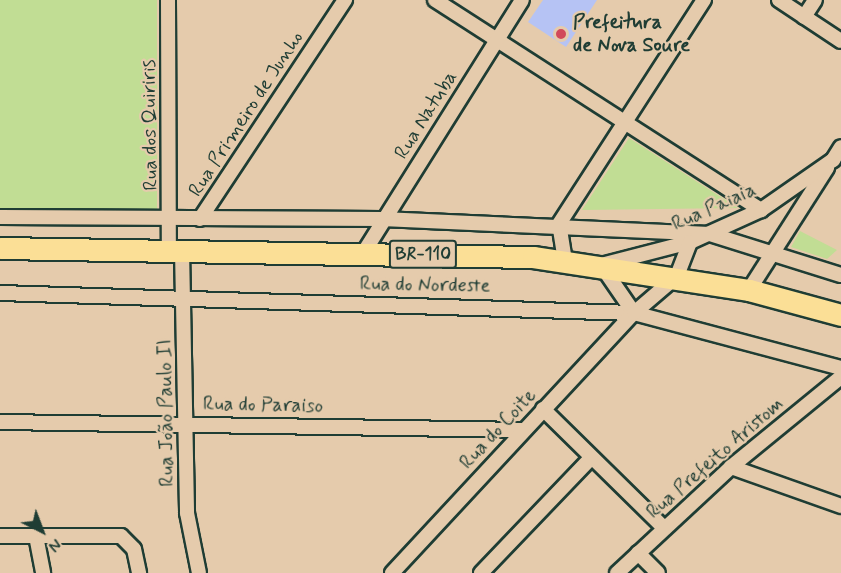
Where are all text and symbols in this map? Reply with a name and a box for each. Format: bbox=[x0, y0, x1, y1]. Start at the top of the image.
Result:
place label: Prefeitura de Nova Soure bbox=[573, 11, 686, 58]
street label: Rua Primeiro de Junho bbox=[184, 27, 308, 201]
marker: Prefeitura de Nova Soure bbox=[554, 27, 568, 41]
street label: Rua dos Quiriris bbox=[137, 58, 163, 192]
street label: Rua Natuba bbox=[390, 67, 462, 163]
street label: Rua Paiaia bbox=[669, 178, 759, 236]
road number: BR-110 bbox=[388, 239, 458, 269]
street label: Rua do Nordeste bbox=[359, 272, 491, 298]
street label: Rua João Paulo II bbox=[153, 339, 179, 487]
street label: Rua do Coite bbox=[454, 383, 542, 475]
street label: Rua do Paraiso bbox=[203, 392, 323, 418]
street label: Rua Prefeito Aristom bbox=[641, 392, 789, 524]
north arrow bbox=[12, 501, 72, 561]
text: N bbox=[43, 533, 65, 556]

